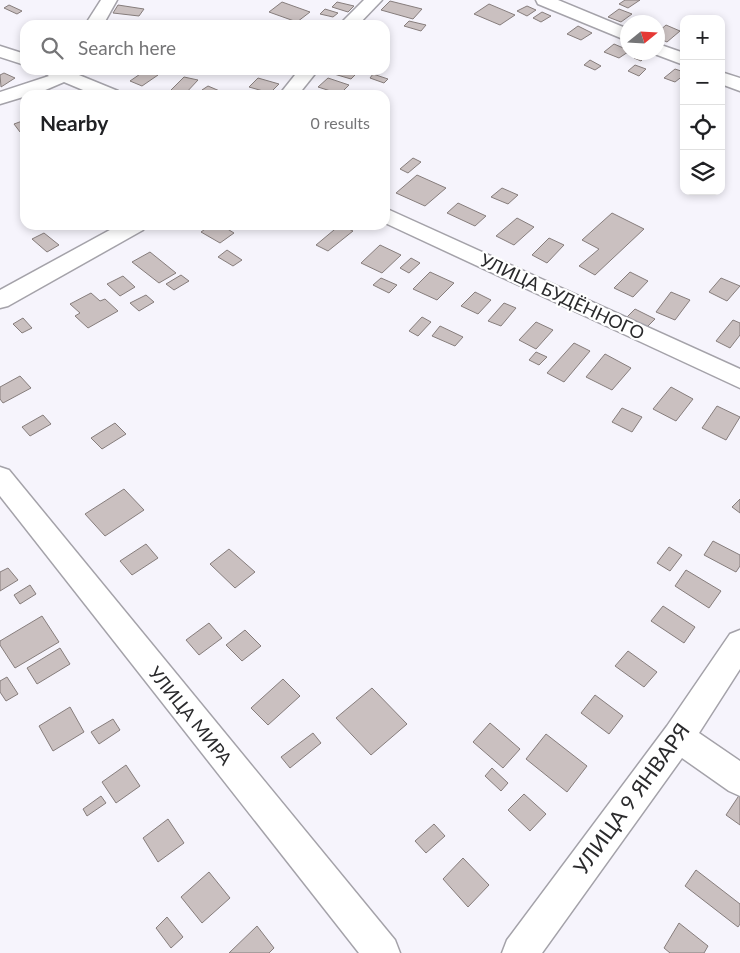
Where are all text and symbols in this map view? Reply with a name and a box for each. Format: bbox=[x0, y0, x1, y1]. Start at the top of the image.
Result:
north arrow bbox=[620, 15, 665, 60]
map controls bbox=[680, 15, 725, 195]
button: + bbox=[680, 15, 725, 60]
search box bbox=[20, 20, 390, 75]
icon: search bbox=[38, 34, 66, 62]
text: Search here bbox=[78, 36, 176, 59]
button: − bbox=[680, 60, 725, 105]
button: locate bbox=[680, 105, 725, 150]
text: Nearby bbox=[40, 110, 108, 135]
text: 0 results bbox=[310, 113, 370, 132]
button: layers bbox=[680, 150, 725, 195]
street label: УЛИЦА БУДЁННОГО bbox=[477, 248, 648, 344]
street label: УЛИЦА МИРА bbox=[144, 662, 238, 770]
street label: УЛИЦА 9 ЯНВАРЯ bbox=[568, 718, 694, 879]

